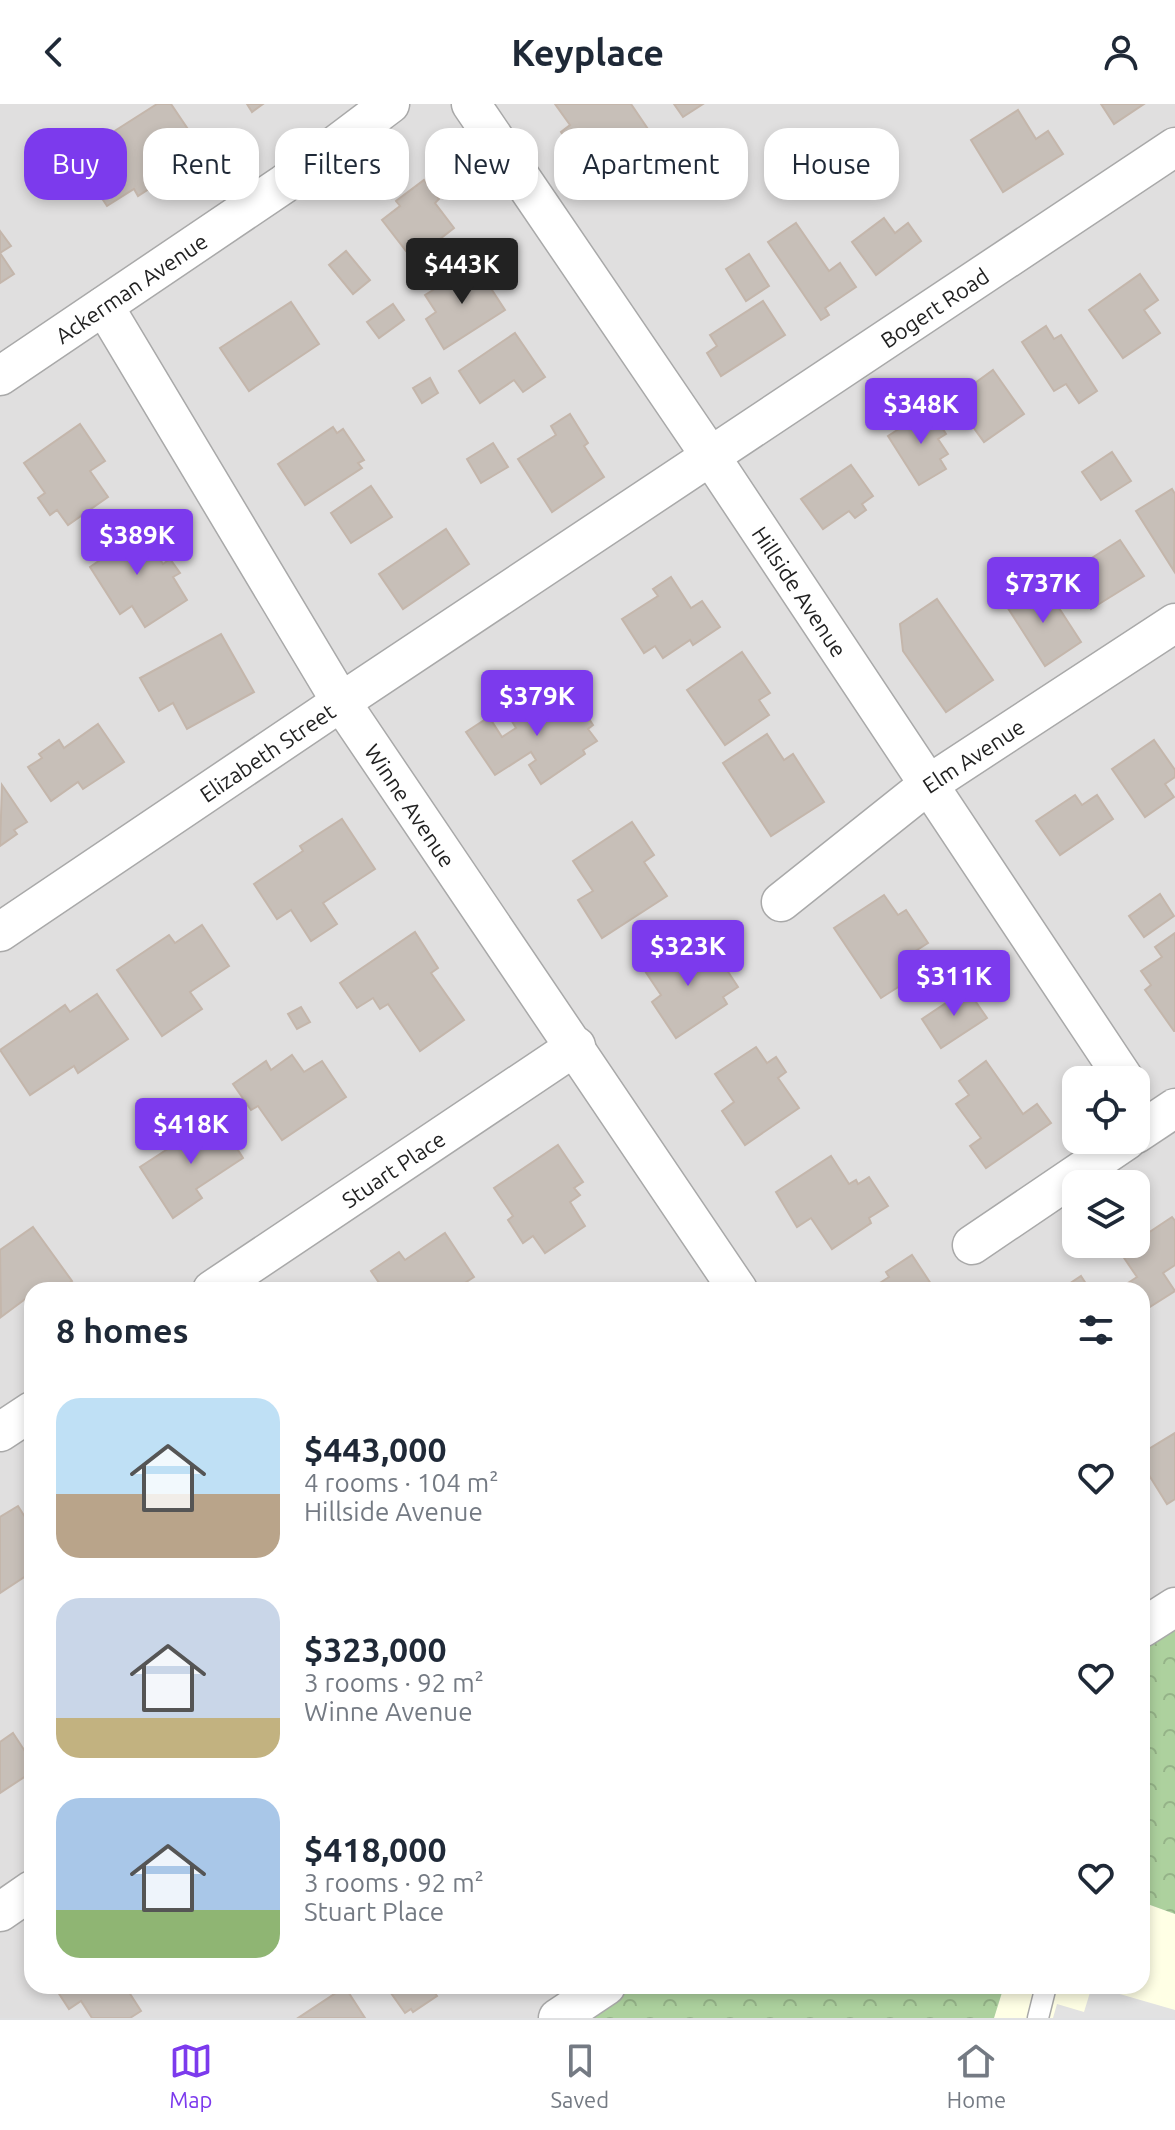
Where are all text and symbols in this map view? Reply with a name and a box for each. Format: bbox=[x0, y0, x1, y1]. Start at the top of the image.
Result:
icon: back bbox=[32, 30, 76, 74]
icon: person bbox=[1099, 30, 1143, 74]
text: Keyplace bbox=[511, 32, 664, 73]
chip: Buy bbox=[24, 128, 127, 200]
chip: Rent bbox=[143, 128, 259, 200]
chip: Filters bbox=[275, 128, 409, 200]
chip: New bbox=[425, 128, 538, 200]
chip: Apartment bbox=[554, 128, 748, 200]
chip: House bbox=[764, 128, 899, 200]
street label: Ackerman Avenue bbox=[50, 227, 212, 348]
pin: $443K bbox=[406, 238, 518, 306]
text: $443K bbox=[424, 249, 500, 278]
street label: Bogert Road bbox=[876, 262, 993, 352]
pin: $348K bbox=[865, 378, 977, 446]
text: $348K bbox=[883, 389, 959, 418]
pin: $389K bbox=[81, 509, 193, 577]
text: $389K bbox=[99, 520, 175, 549]
street label: Hillside Avenue bbox=[748, 521, 852, 661]
pin: $737K bbox=[987, 557, 1099, 625]
text: $737K bbox=[1005, 568, 1081, 597]
pin: $379K bbox=[481, 670, 593, 738]
text: $379K bbox=[499, 681, 575, 710]
street label: Elizabeth Street bbox=[195, 697, 340, 806]
street label: Elm Avenue bbox=[918, 713, 1029, 797]
street label: Winne Avenue bbox=[360, 739, 461, 871]
pin: $323K bbox=[632, 920, 744, 988]
text: $323K bbox=[650, 931, 726, 960]
pin: $311K bbox=[898, 950, 1010, 1018]
text: $311K bbox=[916, 961, 992, 990]
map controls bbox=[1062, 1066, 1150, 1258]
button: locate bbox=[1062, 1066, 1150, 1154]
pin: $418K bbox=[135, 1098, 247, 1166]
text: $418K bbox=[153, 1109, 229, 1138]
street label: Stuart Place bbox=[337, 1125, 449, 1212]
button: layers bbox=[1062, 1170, 1150, 1258]
icon: filters bbox=[1074, 1308, 1118, 1352]
text: 8 homes bbox=[56, 1311, 189, 1349]
icon: home bbox=[120, 1430, 216, 1526]
text: $443,000 bbox=[304, 1430, 447, 1468]
icon: heart bbox=[1074, 1456, 1118, 1500]
text: 4 rooms · 104 m² bbox=[304, 1468, 499, 1497]
text: Hillside Avenue bbox=[304, 1497, 483, 1526]
icon: home bbox=[120, 1630, 216, 1726]
text: $323,000 bbox=[304, 1630, 447, 1668]
icon: heart bbox=[1074, 1656, 1118, 1700]
text: 3 rooms · 92 m² bbox=[304, 1668, 484, 1697]
text: Winne Avenue bbox=[304, 1697, 472, 1726]
icon: home bbox=[120, 1830, 216, 1926]
text: $418,000 bbox=[304, 1830, 447, 1868]
icon: heart bbox=[1074, 1856, 1118, 1900]
text: 3 rooms · 92 m² bbox=[304, 1868, 484, 1897]
text: Stuart Place bbox=[304, 1897, 444, 1926]
tab: Map bbox=[169, 2039, 213, 2112]
tab: Saved bbox=[551, 2039, 609, 2112]
tab: Home bbox=[947, 2039, 1006, 2112]

